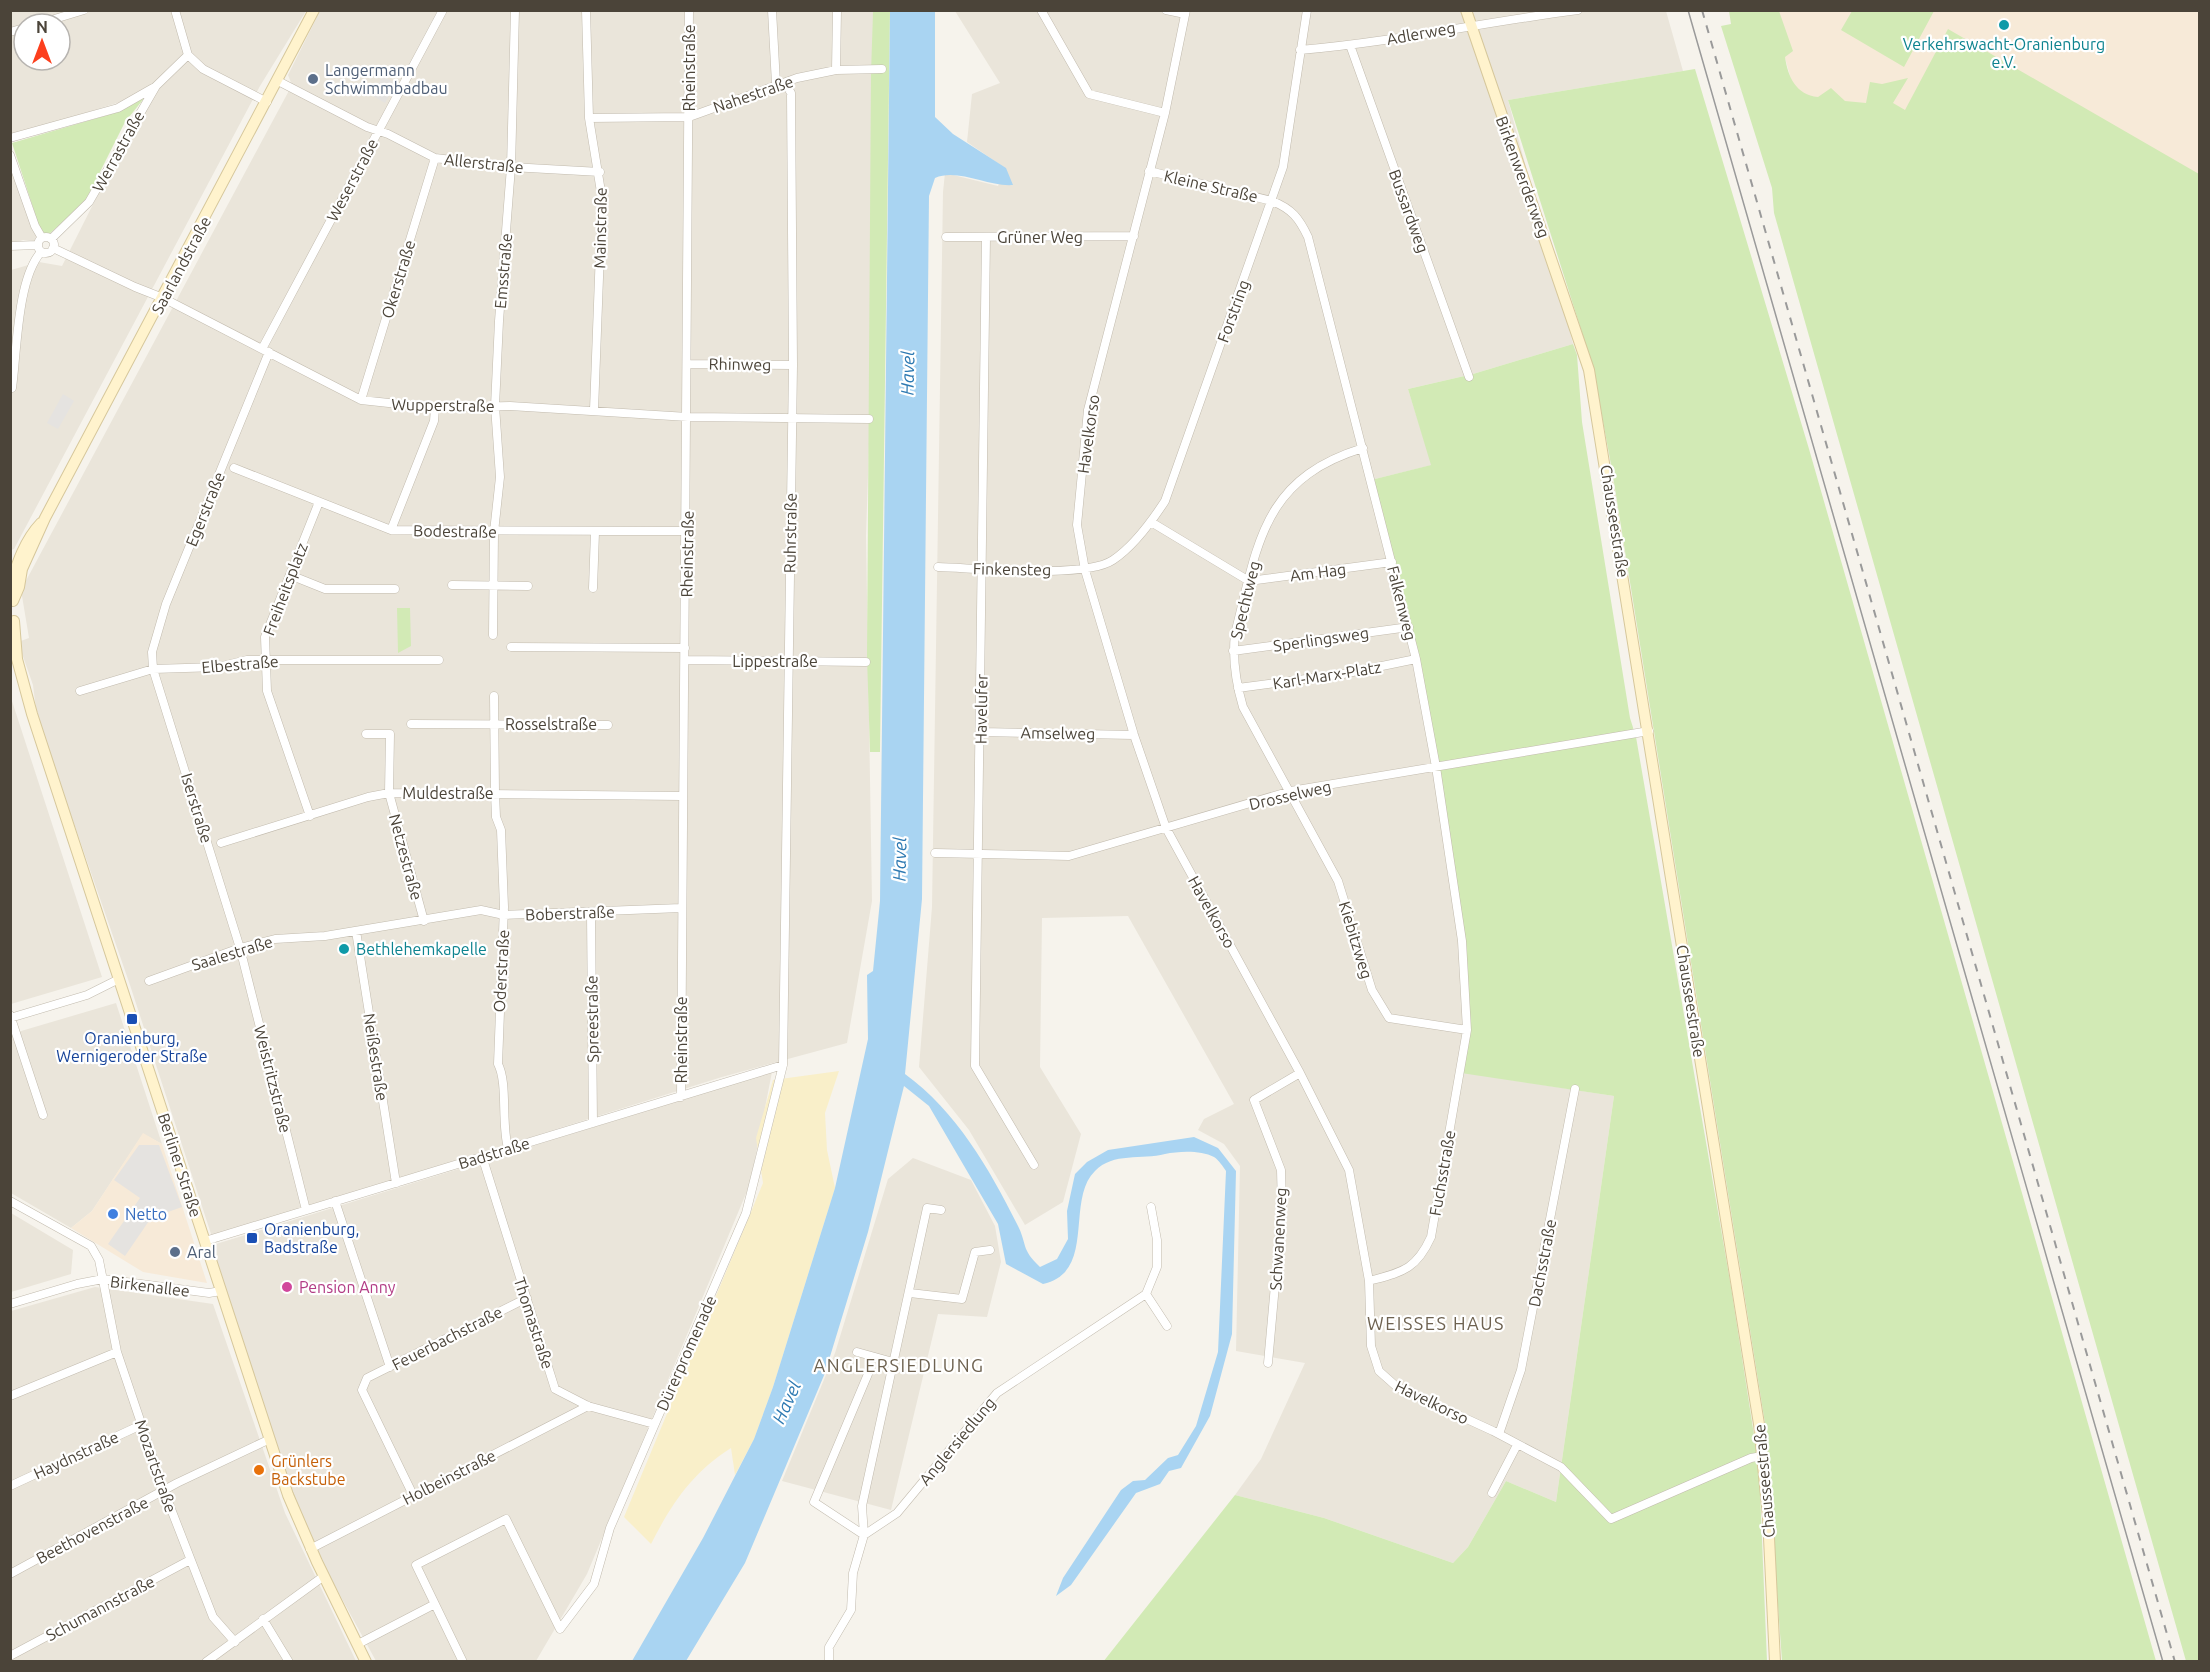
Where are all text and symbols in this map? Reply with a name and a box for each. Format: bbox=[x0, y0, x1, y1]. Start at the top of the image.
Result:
north arrow bbox=[12, 12, 72, 72]
text: N bbox=[36, 18, 48, 36]
street label: Adlerweg bbox=[1385, 18, 1457, 48]
marker: Verkehrswacht-Oranienburg e.V. bbox=[1997, 18, 2011, 32]
street label: Rheinstraße bbox=[680, 25, 698, 111]
place label: Verkehrswacht-Oranienburg e.V. bbox=[1903, 35, 2105, 71]
place label: Langermann Schwimmbadbau bbox=[325, 61, 448, 97]
marker: Langermann Schwimmbadbau bbox=[306, 72, 320, 86]
street label: Nahestraße bbox=[711, 72, 795, 116]
street label: Werrastraße bbox=[88, 107, 148, 195]
street label: Birkenwerderweg bbox=[1493, 114, 1553, 240]
street label: Weserstraße bbox=[323, 136, 381, 224]
street label: Allerstraße bbox=[443, 150, 525, 176]
street label: Kleine Straße bbox=[1162, 166, 1260, 206]
street label: Bussardweg bbox=[1386, 167, 1432, 255]
street label: Mainstraße bbox=[590, 187, 610, 269]
street label: Saarlandstraße bbox=[148, 213, 214, 317]
street label: Grüner Weg bbox=[997, 228, 1083, 246]
street label: Emsstraße bbox=[491, 233, 515, 309]
street label: Okerstraße bbox=[378, 238, 418, 320]
street label: Forstring bbox=[1213, 277, 1253, 345]
water label: Havel bbox=[897, 351, 917, 395]
street label: Rhinweg bbox=[709, 354, 771, 374]
street label: Havelkorso bbox=[1074, 393, 1102, 475]
street label: Wupperstraße bbox=[391, 395, 495, 415]
street label: Chausseestraße bbox=[1597, 463, 1633, 579]
street label: Egerstraße bbox=[182, 469, 228, 549]
street label: Ruhrstraße bbox=[780, 493, 800, 573]
street label: Rheinstraße bbox=[677, 510, 697, 598]
street label: Bodestraße bbox=[413, 521, 497, 541]
street label: Freiheitsplatz bbox=[259, 540, 311, 638]
street label: Finkensteg bbox=[973, 559, 1051, 579]
street label: Spechtweg bbox=[1227, 559, 1263, 641]
street label: Am Hag bbox=[1289, 560, 1347, 584]
street label: Falkenweg bbox=[1384, 564, 1420, 642]
street label: Sperlingsweg bbox=[1272, 623, 1370, 655]
street label: Elbestraße bbox=[201, 652, 279, 676]
street label: Lippestraße bbox=[732, 652, 818, 670]
street label: Karl-Marx-Platz bbox=[1271, 658, 1383, 692]
street label: Havelufer bbox=[971, 674, 991, 744]
street label: Rosselstraße bbox=[505, 715, 597, 733]
street label: Amselweg bbox=[1021, 723, 1095, 743]
street label: Iserstraße bbox=[178, 771, 216, 845]
street label: Drosselweg bbox=[1247, 777, 1333, 813]
street label: Muldestraße bbox=[402, 784, 494, 802]
street label: Netzestraße bbox=[386, 812, 426, 902]
water label: Havel bbox=[889, 837, 909, 881]
street label: Havelkorso bbox=[1185, 873, 1239, 951]
street label: Kiebitzweg bbox=[1336, 899, 1376, 981]
street label: Boberstraße bbox=[525, 902, 615, 924]
street label: Oderstraße bbox=[490, 929, 512, 1013]
street label: Saalestraße bbox=[189, 932, 275, 974]
place label: Bethlehemkapelle bbox=[356, 940, 487, 958]
marker: Bethlehemkapelle bbox=[337, 942, 351, 956]
street label: Chausseestraße bbox=[1673, 943, 1709, 1059]
street label: Spreestraße bbox=[582, 975, 602, 1063]
street label: Rheinstraße bbox=[672, 997, 690, 1083]
marker: Oranienburg, Wernigeroder Straße bbox=[125, 1012, 139, 1026]
street label: Neißestraße bbox=[360, 1012, 392, 1102]
street label: Weistritzstraße bbox=[251, 1023, 295, 1135]
place label: Oranienburg, Wernigeroder Straße bbox=[56, 1029, 208, 1065]
street label: Berliner Straße bbox=[155, 1111, 205, 1219]
street label: Fuchsstraße bbox=[1426, 1129, 1458, 1217]
street label: Badstraße bbox=[456, 1134, 532, 1172]
street label: Schwanenweg bbox=[1266, 1187, 1290, 1291]
place label: Netto bbox=[125, 1205, 167, 1223]
marker: Netto bbox=[106, 1207, 120, 1221]
street label: Dachsstraße bbox=[1525, 1218, 1559, 1308]
place label: Oranienburg, Badstraße bbox=[264, 1220, 359, 1256]
marker: Oranienburg, Badstraße bbox=[245, 1231, 259, 1245]
place label: Aral bbox=[187, 1243, 216, 1261]
marker: Aral bbox=[168, 1245, 182, 1259]
street label: Birkenallee bbox=[109, 1272, 191, 1300]
street label: Thomastraße bbox=[511, 1275, 557, 1371]
place label: Pension Anny bbox=[299, 1278, 396, 1296]
marker: Pension Anny bbox=[280, 1280, 294, 1294]
street label: Dürerpromenade bbox=[652, 1293, 720, 1413]
street label: Feuerbachstraße bbox=[389, 1302, 505, 1374]
district label: WEISSES HAUS bbox=[1367, 1313, 1505, 1333]
district label: ANGLERSIEDLUNG bbox=[814, 1355, 984, 1375]
street label: Havelkorso bbox=[1392, 1376, 1472, 1428]
water label: Havel bbox=[768, 1378, 804, 1426]
street label: Anglersiedlung bbox=[915, 1394, 999, 1488]
street label: Mozartstraße bbox=[132, 1417, 180, 1515]
street label: Chausseestraße bbox=[1750, 1424, 1778, 1538]
street label: Haydnstraße bbox=[31, 1428, 121, 1482]
street label: Holbeinstraße bbox=[400, 1446, 498, 1508]
place label: Grünlers Backstube bbox=[271, 1452, 345, 1488]
marker: Grünlers Backstube bbox=[252, 1463, 266, 1477]
street label: Beethovenstraße bbox=[33, 1493, 151, 1567]
street label: Schumannstraße bbox=[43, 1572, 157, 1644]

